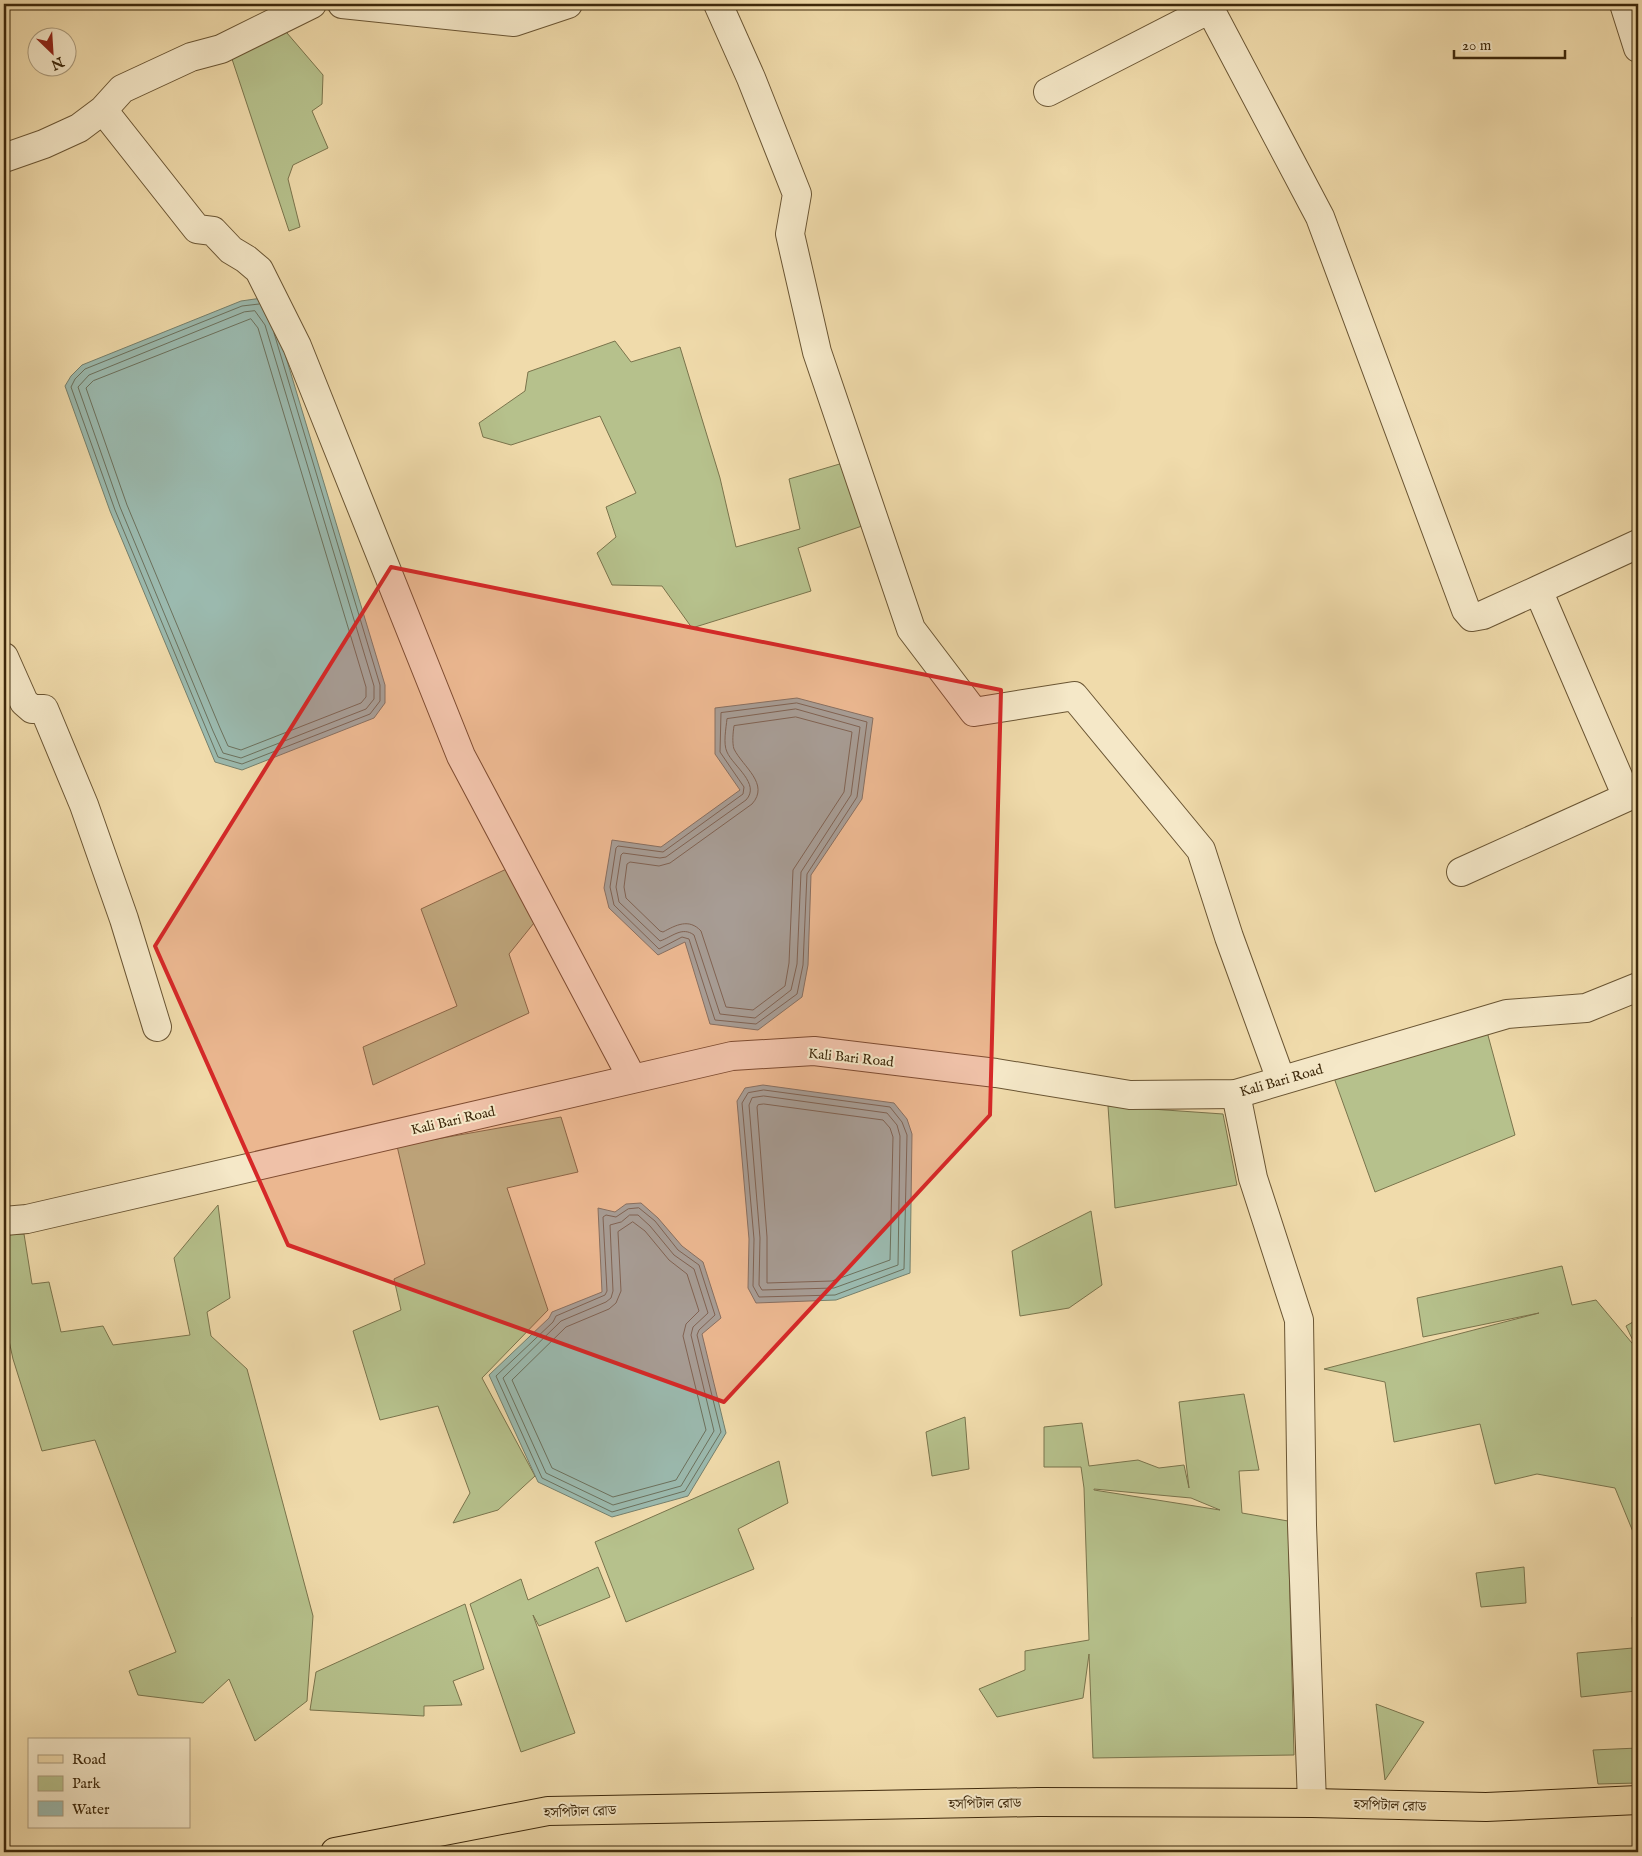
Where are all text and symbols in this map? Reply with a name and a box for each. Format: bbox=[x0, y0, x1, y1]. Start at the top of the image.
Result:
north arrow bbox=[28, 28, 78, 78]
scale bar bbox=[1454, 28, 1566, 60]
text: 20 m bbox=[1462, 36, 1492, 55]
text: N bbox=[48, 52, 67, 74]
street label: Kali Bari Road bbox=[807, 1045, 895, 1071]
street label: Kali Bari Road bbox=[1238, 1060, 1325, 1101]
street label: Kali Bari Road bbox=[409, 1102, 498, 1139]
legend bbox=[28, 1738, 190, 1828]
text: Road bbox=[72, 1750, 107, 1769]
text: Park bbox=[72, 1774, 102, 1793]
street label: হসপিটাল রোড bbox=[948, 1794, 1023, 1814]
street label: হসপিটাল রোড bbox=[1352, 1796, 1428, 1816]
text: Water bbox=[72, 1800, 110, 1819]
street label: হসপিটাল রোড bbox=[542, 1802, 618, 1822]

